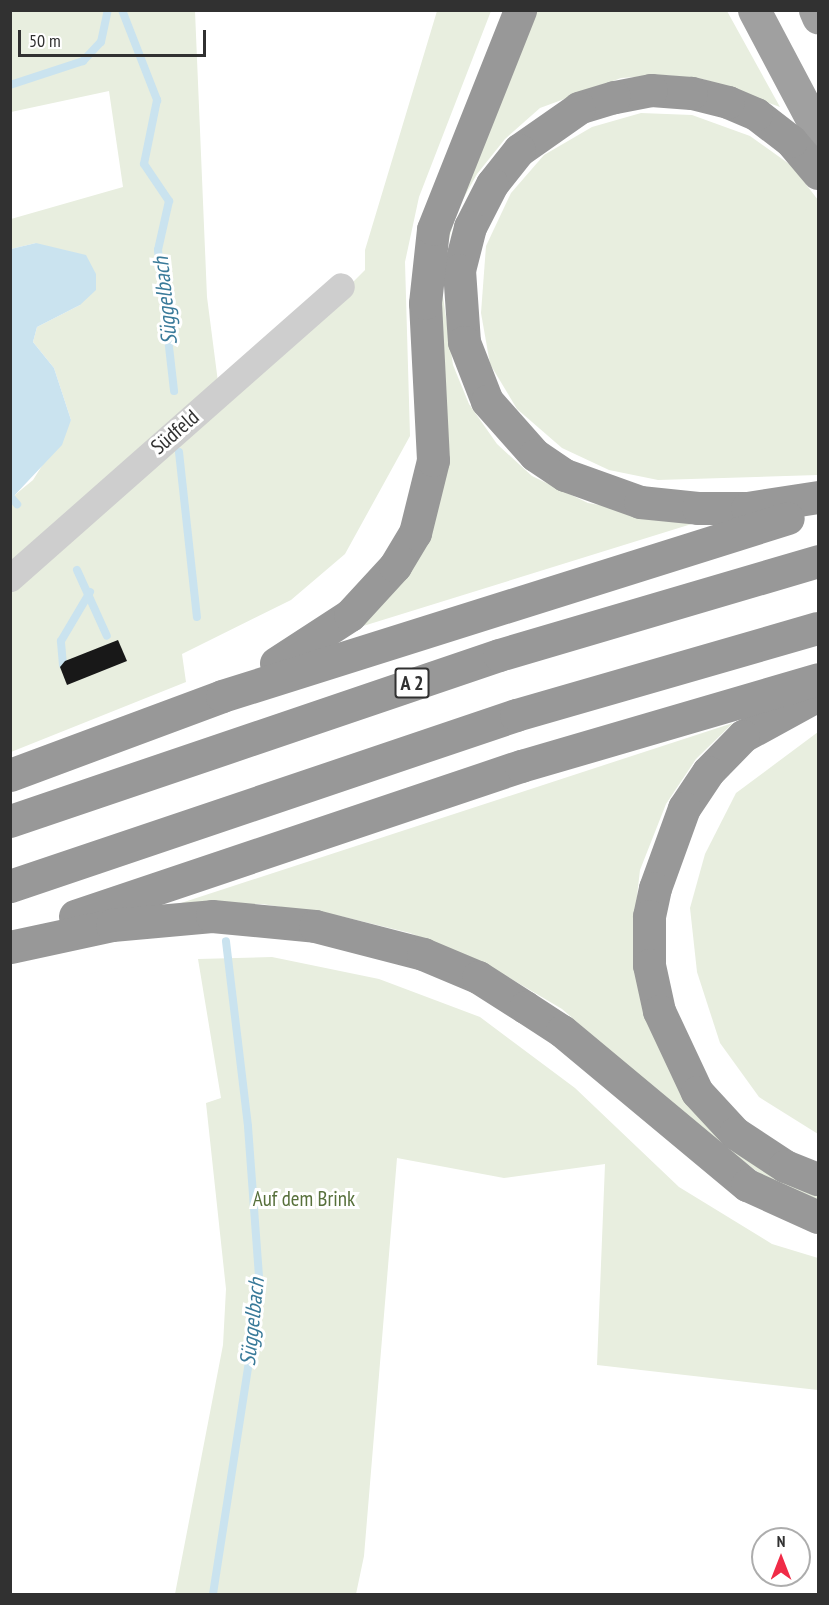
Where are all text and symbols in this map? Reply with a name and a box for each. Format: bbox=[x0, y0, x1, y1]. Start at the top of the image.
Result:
scale bar bbox=[21, 18, 208, 56]
text: 50 m bbox=[29, 29, 61, 52]
water label: Süggelbach bbox=[147, 256, 183, 346]
street label: Südfeld bbox=[146, 404, 204, 460]
road number: A 2 bbox=[394, 666, 430, 700]
park label: Auf dem Brink bbox=[253, 1186, 355, 1212]
water label: Süggelbach bbox=[234, 1277, 270, 1367]
north arrow bbox=[751, 1527, 811, 1587]
text: N bbox=[777, 1531, 785, 1551]

